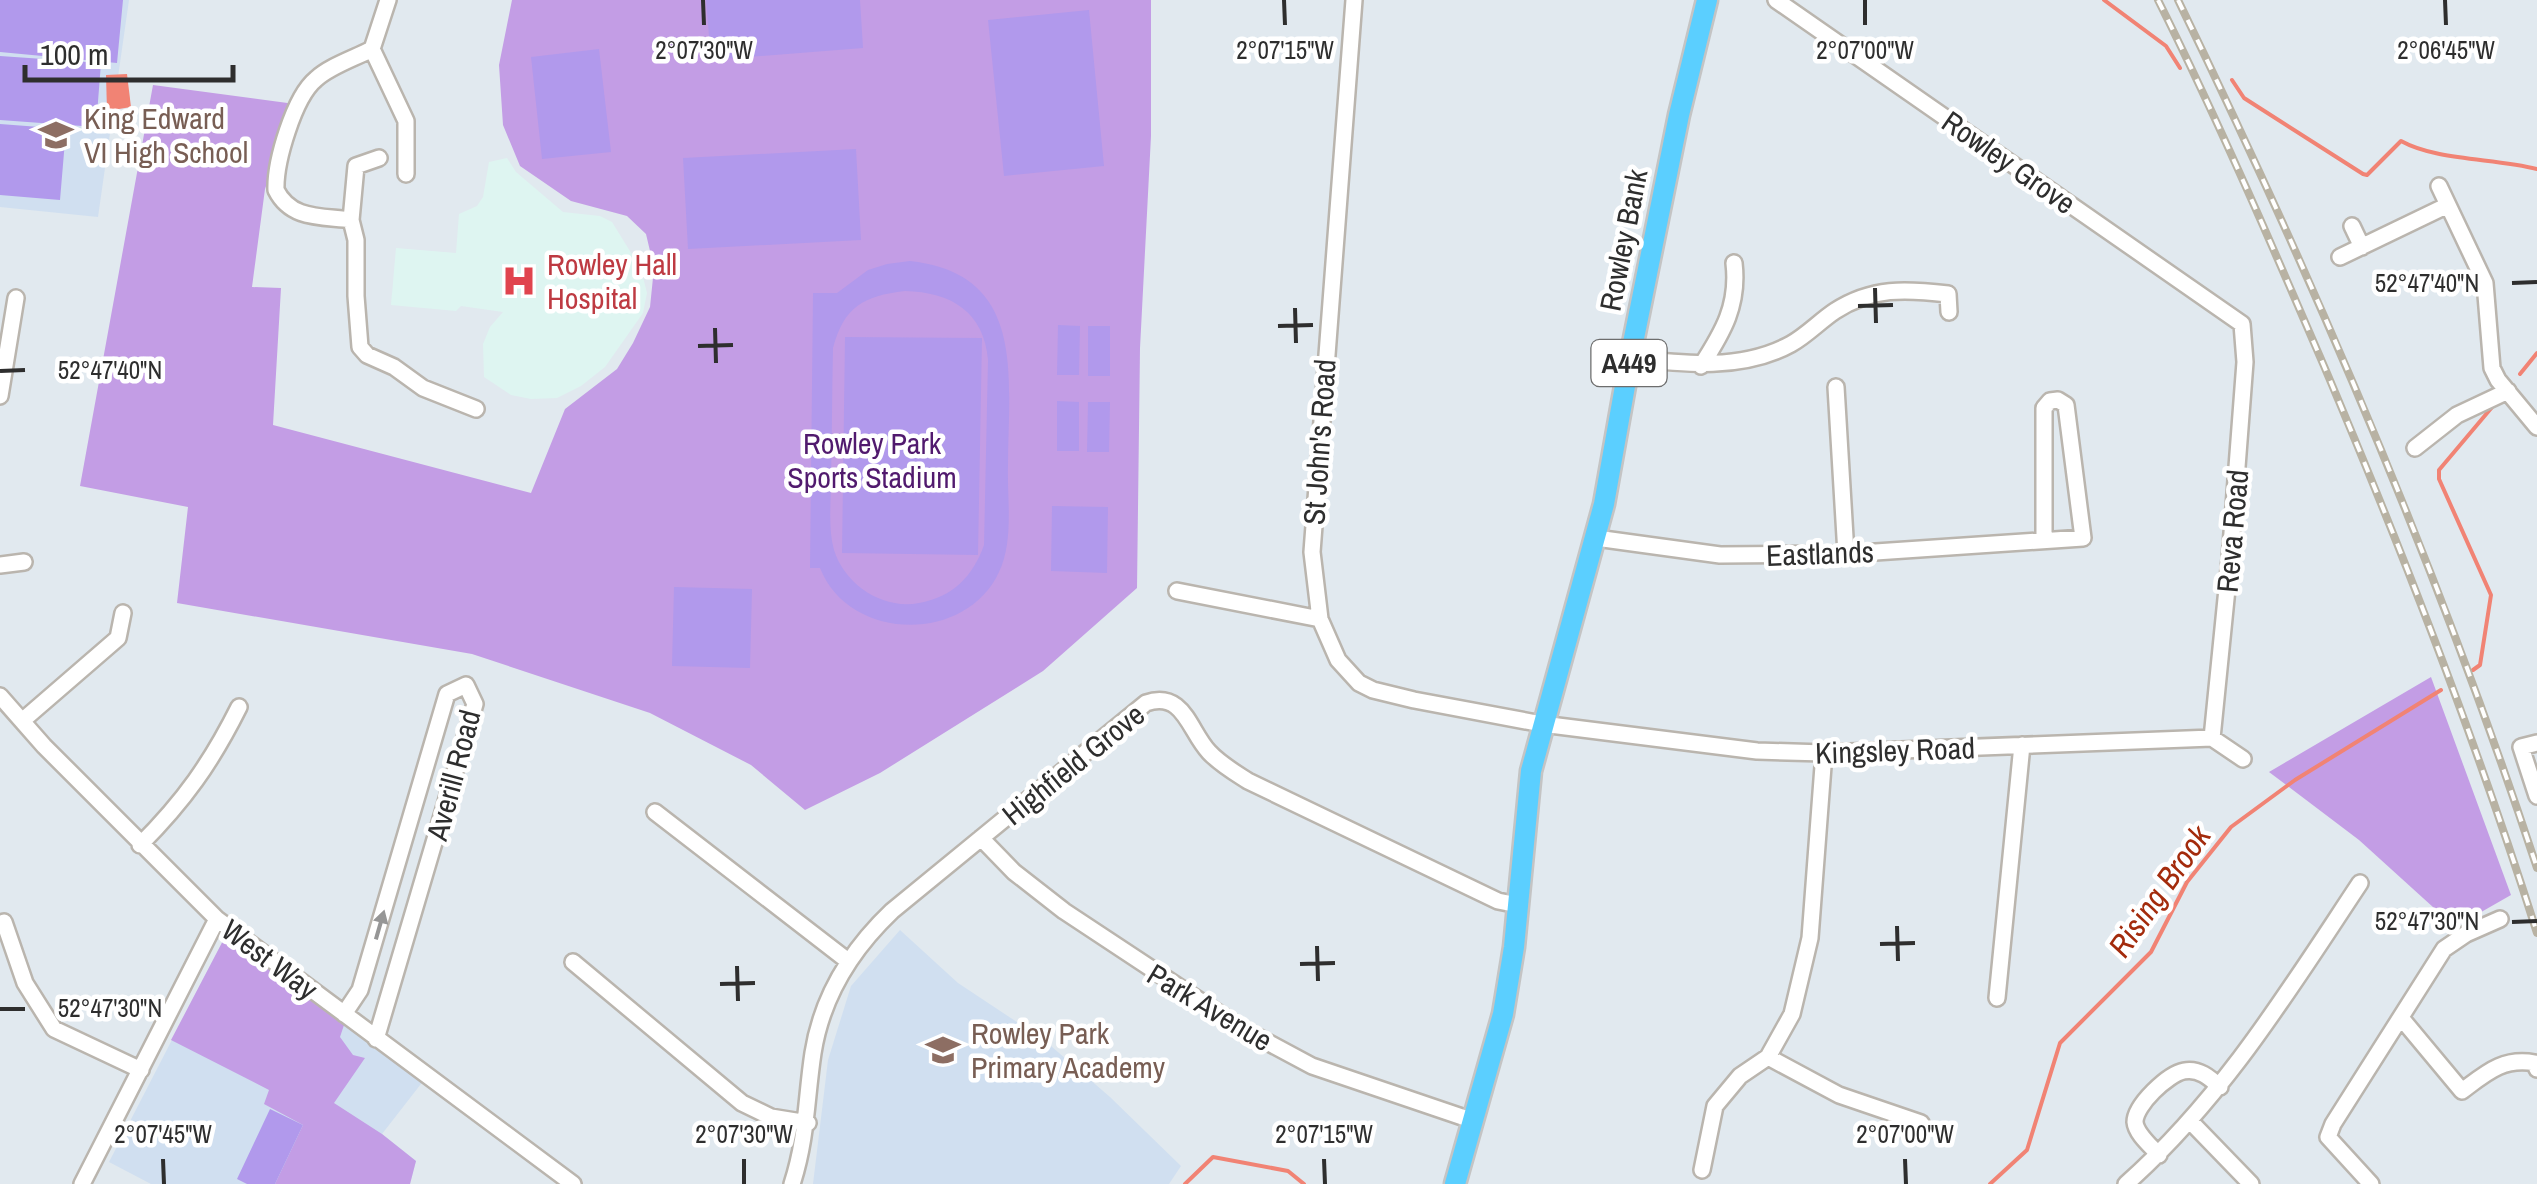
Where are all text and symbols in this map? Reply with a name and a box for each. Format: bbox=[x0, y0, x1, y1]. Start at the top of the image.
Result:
scale bar bbox=[25, 20, 232, 82]
text: 2°07'30"W bbox=[655, 33, 753, 67]
text: 2°07'15"W bbox=[1236, 33, 1334, 67]
text: 2°07'00"W bbox=[1816, 33, 1914, 67]
text: 2°06'45"W bbox=[2397, 33, 2495, 67]
text: 100 m bbox=[40, 34, 108, 74]
place label: King Edward VI High School bbox=[84, 98, 248, 172]
street label: Rowley Grove bbox=[1934, 101, 2084, 223]
school or university icon: King Edward VI High School bbox=[37, 116, 75, 154]
street label: Rowley Bank bbox=[1590, 165, 1656, 314]
place label: Rowley Hall Hospital bbox=[547, 244, 677, 318]
hospital icon: Rowley Hall Hospital bbox=[500, 262, 538, 300]
text: 52°47'40"N bbox=[2375, 266, 2479, 300]
road number: A449 bbox=[1592, 340, 1666, 386]
text: 52°47'40"N bbox=[58, 353, 162, 387]
street label: St John's Road bbox=[1293, 358, 1345, 526]
park label: Rowley Park Sports Stadium bbox=[787, 423, 957, 497]
street label: Reva Road bbox=[2207, 468, 2257, 594]
street label: Eastlands bbox=[1765, 531, 1875, 575]
street label: Highfield Grove bbox=[993, 694, 1153, 834]
street label: Averill Road bbox=[416, 705, 490, 846]
street label: Kingsley Road bbox=[1814, 727, 1976, 773]
water label: Rising Brook bbox=[2098, 816, 2221, 965]
text: 52°47'30"N bbox=[2375, 904, 2479, 938]
one-way arrow bbox=[372, 909, 388, 940]
street label: West Way bbox=[214, 910, 327, 1009]
street label: Park Avenue bbox=[1140, 954, 1280, 1060]
text: 52°47'30"N bbox=[58, 991, 162, 1025]
place label: Rowley Park Primary Academy bbox=[971, 1013, 1166, 1087]
school or university icon: Rowley Park Primary Academy bbox=[924, 1031, 962, 1069]
text: 2°07'45"W bbox=[114, 1117, 212, 1151]
text: 2°07'30"W bbox=[695, 1117, 793, 1151]
text: 2°07'15"W bbox=[1275, 1117, 1373, 1151]
text: 2°07'00"W bbox=[1856, 1117, 1954, 1151]

